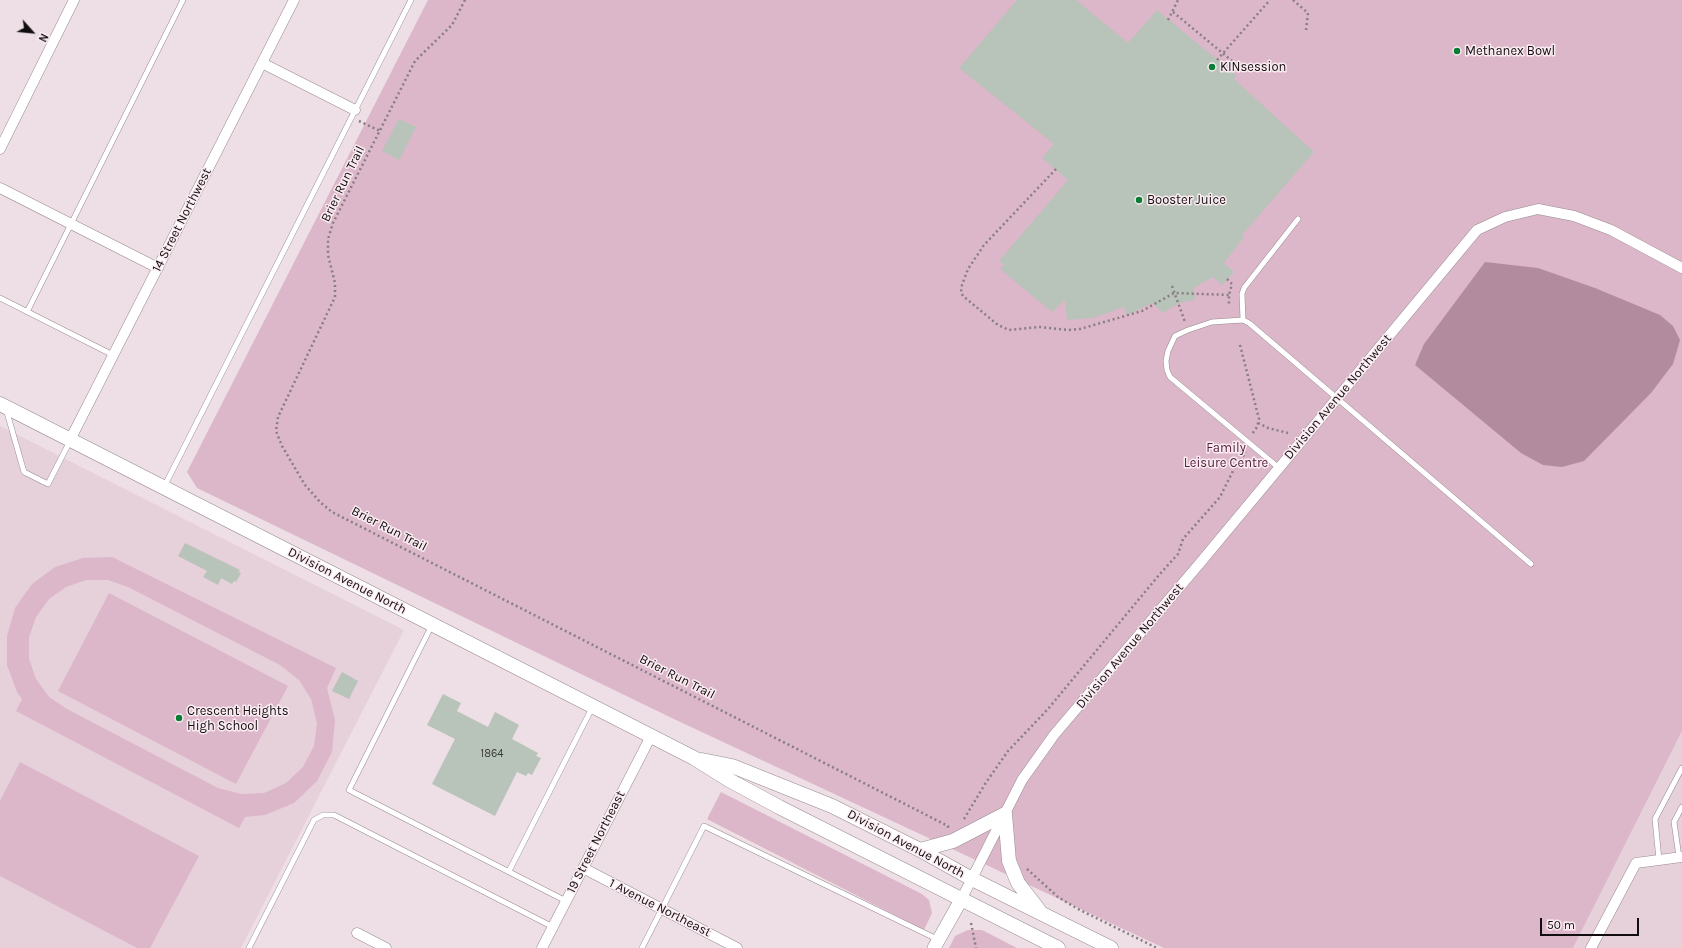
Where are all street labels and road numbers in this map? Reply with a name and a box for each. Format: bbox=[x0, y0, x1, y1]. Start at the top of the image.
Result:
street label: Brier Run Trail bbox=[318, 143, 368, 225]
street label: 14 Street Northwest bbox=[149, 165, 215, 275]
street label: Division Avenue Northwest bbox=[1281, 331, 1395, 463]
street label: Brier Run Trail bbox=[349, 503, 429, 555]
street label: Division Avenue North bbox=[285, 544, 409, 618]
street label: Division Avenue Northwest bbox=[1073, 580, 1187, 712]
street label: Brier Run Trail bbox=[637, 651, 717, 703]
street label: 19 Street Northeast bbox=[563, 788, 629, 896]
street label: Division Avenue North bbox=[845, 806, 967, 882]
street label: 1 Avenue Northeast bbox=[606, 876, 714, 940]

